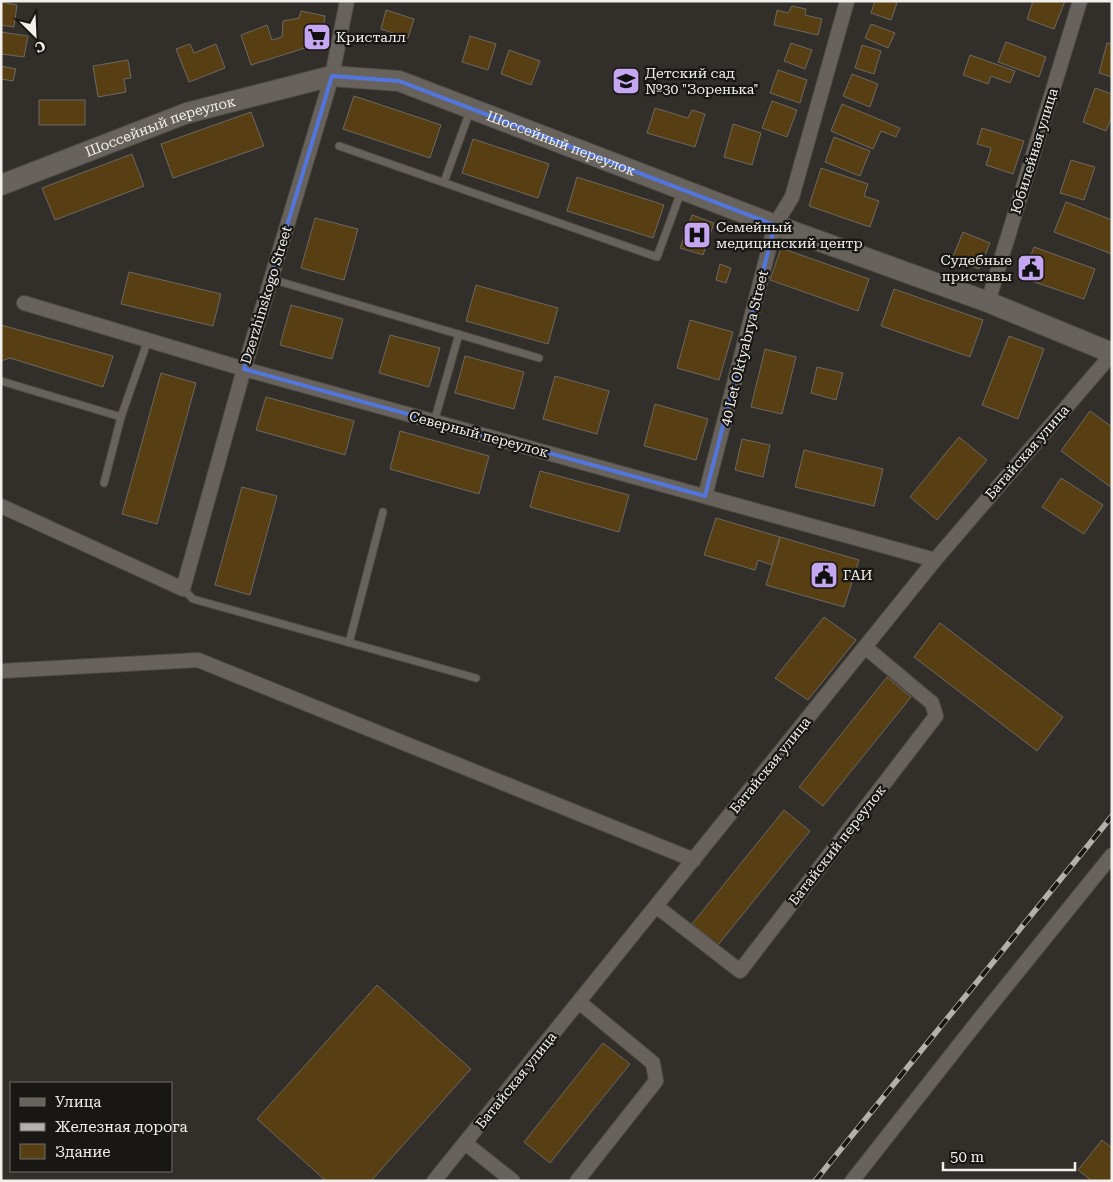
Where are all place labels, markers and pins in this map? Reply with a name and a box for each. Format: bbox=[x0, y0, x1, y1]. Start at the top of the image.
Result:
supermarket icon: Кристалл bbox=[302, 22, 332, 52]
place label: Кристалл bbox=[336, 29, 406, 45]
place label: Детский сад №30 "Зоренька" bbox=[645, 65, 759, 97]
school or university icon: Детский сад №30 "Зоренька" bbox=[611, 66, 641, 96]
place label: Семейный медицинский центр bbox=[716, 219, 863, 251]
hospital icon: Семейный медицинский центр bbox=[682, 220, 712, 250]
place label: Судебные приставы bbox=[940, 252, 1012, 284]
public building icon: Судебные приставы bbox=[1016, 253, 1046, 283]
public building icon: ГАИ bbox=[809, 560, 839, 590]
place label: ГАИ bbox=[843, 567, 873, 583]

